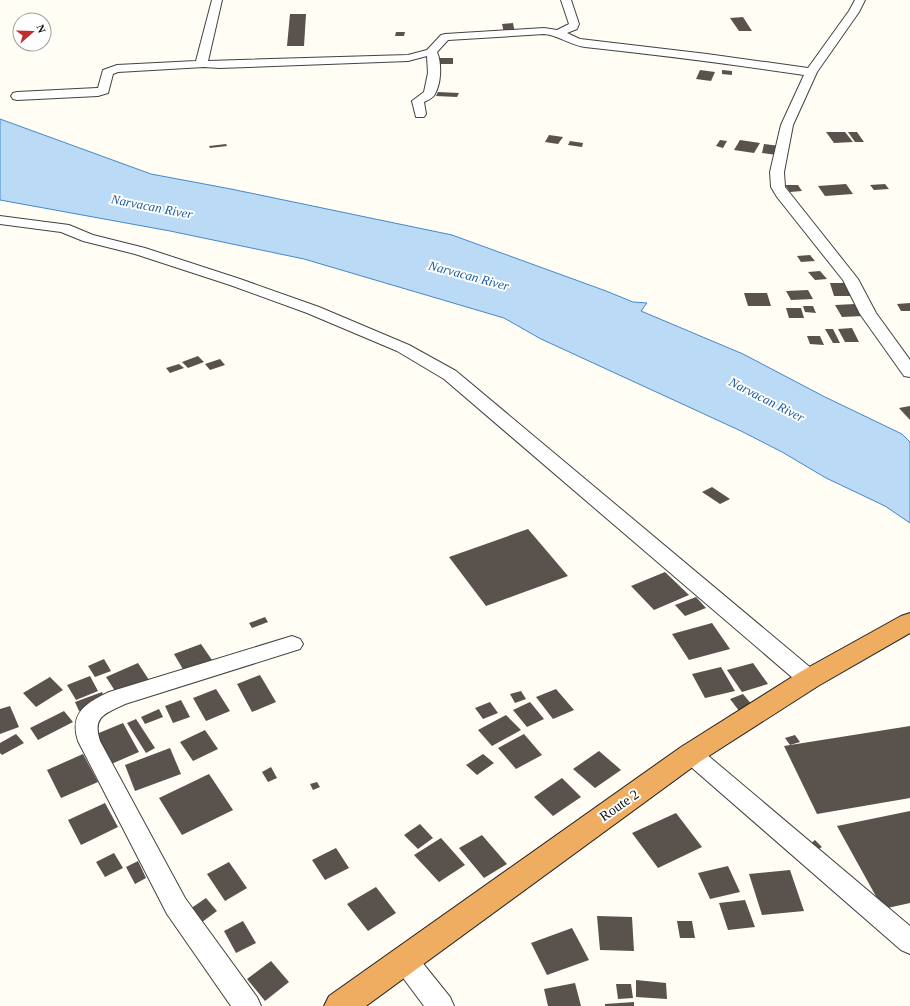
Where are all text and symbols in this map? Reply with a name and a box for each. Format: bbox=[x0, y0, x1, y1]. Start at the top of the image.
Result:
north arrow bbox=[12, 12, 52, 52]
text: N bbox=[34, 23, 48, 34]
water label: Narvacan River bbox=[109, 191, 195, 222]
water label: Narvacan River bbox=[426, 257, 512, 294]
water label: Narvacan River bbox=[726, 374, 808, 425]
street label: Route 2 bbox=[597, 787, 642, 824]

